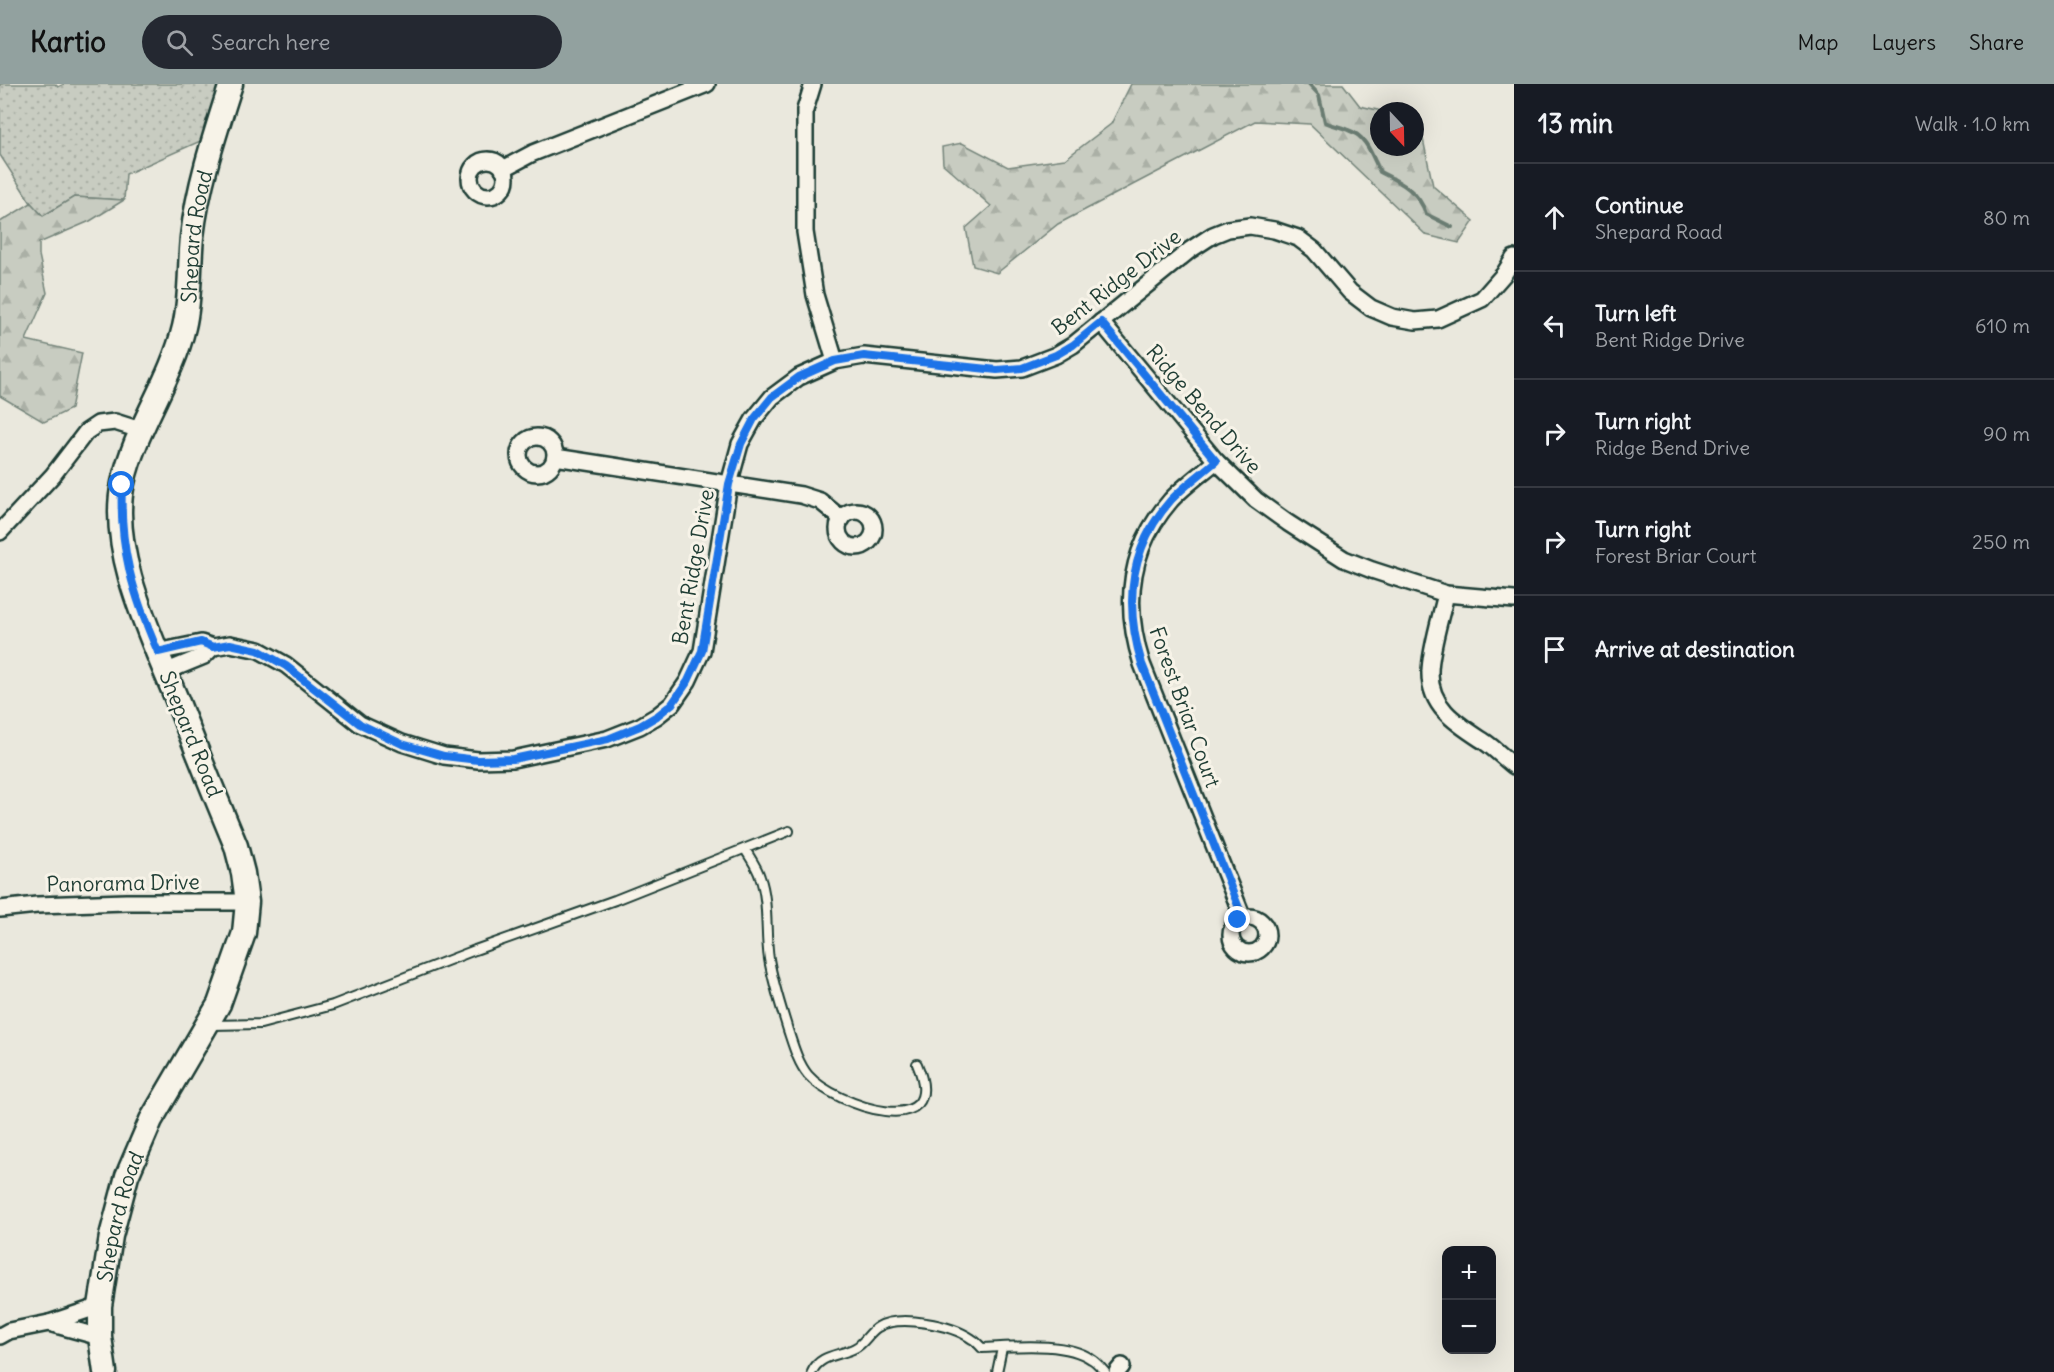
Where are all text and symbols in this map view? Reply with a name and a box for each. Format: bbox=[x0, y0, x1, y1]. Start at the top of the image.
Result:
search box bbox=[142, 15, 562, 69]
text: Kartio bbox=[30, 24, 106, 60]
icon: search bbox=[163, 26, 196, 59]
text: Search here bbox=[211, 28, 330, 56]
text: Map bbox=[1798, 29, 1838, 56]
text: Layers bbox=[1871, 29, 1936, 56]
text: Share bbox=[1969, 29, 2024, 56]
north arrow bbox=[1370, 102, 1424, 156]
text: 13 min bbox=[1538, 107, 1613, 140]
text: Walk · 1.0 km bbox=[1915, 111, 2030, 136]
street label: Shepard Road bbox=[175, 167, 218, 304]
text: Continue bbox=[1595, 191, 1684, 219]
icon: ahead bbox=[1538, 201, 1571, 234]
text: 80 m bbox=[1983, 205, 2030, 230]
text: Shepard Road bbox=[1595, 219, 1723, 244]
street label: Bent Ridge Drive bbox=[1046, 223, 1186, 341]
text: Turn left bbox=[1595, 299, 1676, 327]
icon: left bbox=[1538, 309, 1571, 342]
text: 610 m bbox=[1975, 313, 2030, 338]
text: Bent Ridge Drive bbox=[1595, 327, 1745, 352]
street label: Ridge Bend Drive bbox=[1140, 339, 1268, 479]
text: Turn right bbox=[1595, 407, 1691, 435]
icon: right bbox=[1538, 417, 1571, 450]
text: 90 m bbox=[1983, 421, 2030, 446]
text: Ridge Bend Drive bbox=[1595, 435, 1750, 460]
route start bbox=[108, 471, 134, 497]
street label: Bent Ridge Drive bbox=[666, 487, 720, 647]
text: Turn right bbox=[1595, 515, 1691, 543]
icon: right bbox=[1538, 525, 1571, 558]
text: 250 m bbox=[1972, 529, 2030, 554]
text: Forest Briar Court bbox=[1595, 543, 1756, 568]
street label: Forest Briar Court bbox=[1143, 623, 1227, 791]
icon: arrive bbox=[1538, 633, 1571, 666]
text: Arrive at destination bbox=[1595, 635, 1795, 663]
street label: Shepard Road bbox=[153, 667, 229, 801]
street label: Panorama Drive bbox=[46, 868, 200, 898]
route end bbox=[1224, 906, 1250, 932]
street label: Shepard Road bbox=[90, 1147, 150, 1284]
map controls bbox=[1442, 1246, 1496, 1354]
button: + bbox=[1442, 1246, 1496, 1300]
button: − bbox=[1442, 1300, 1496, 1354]

